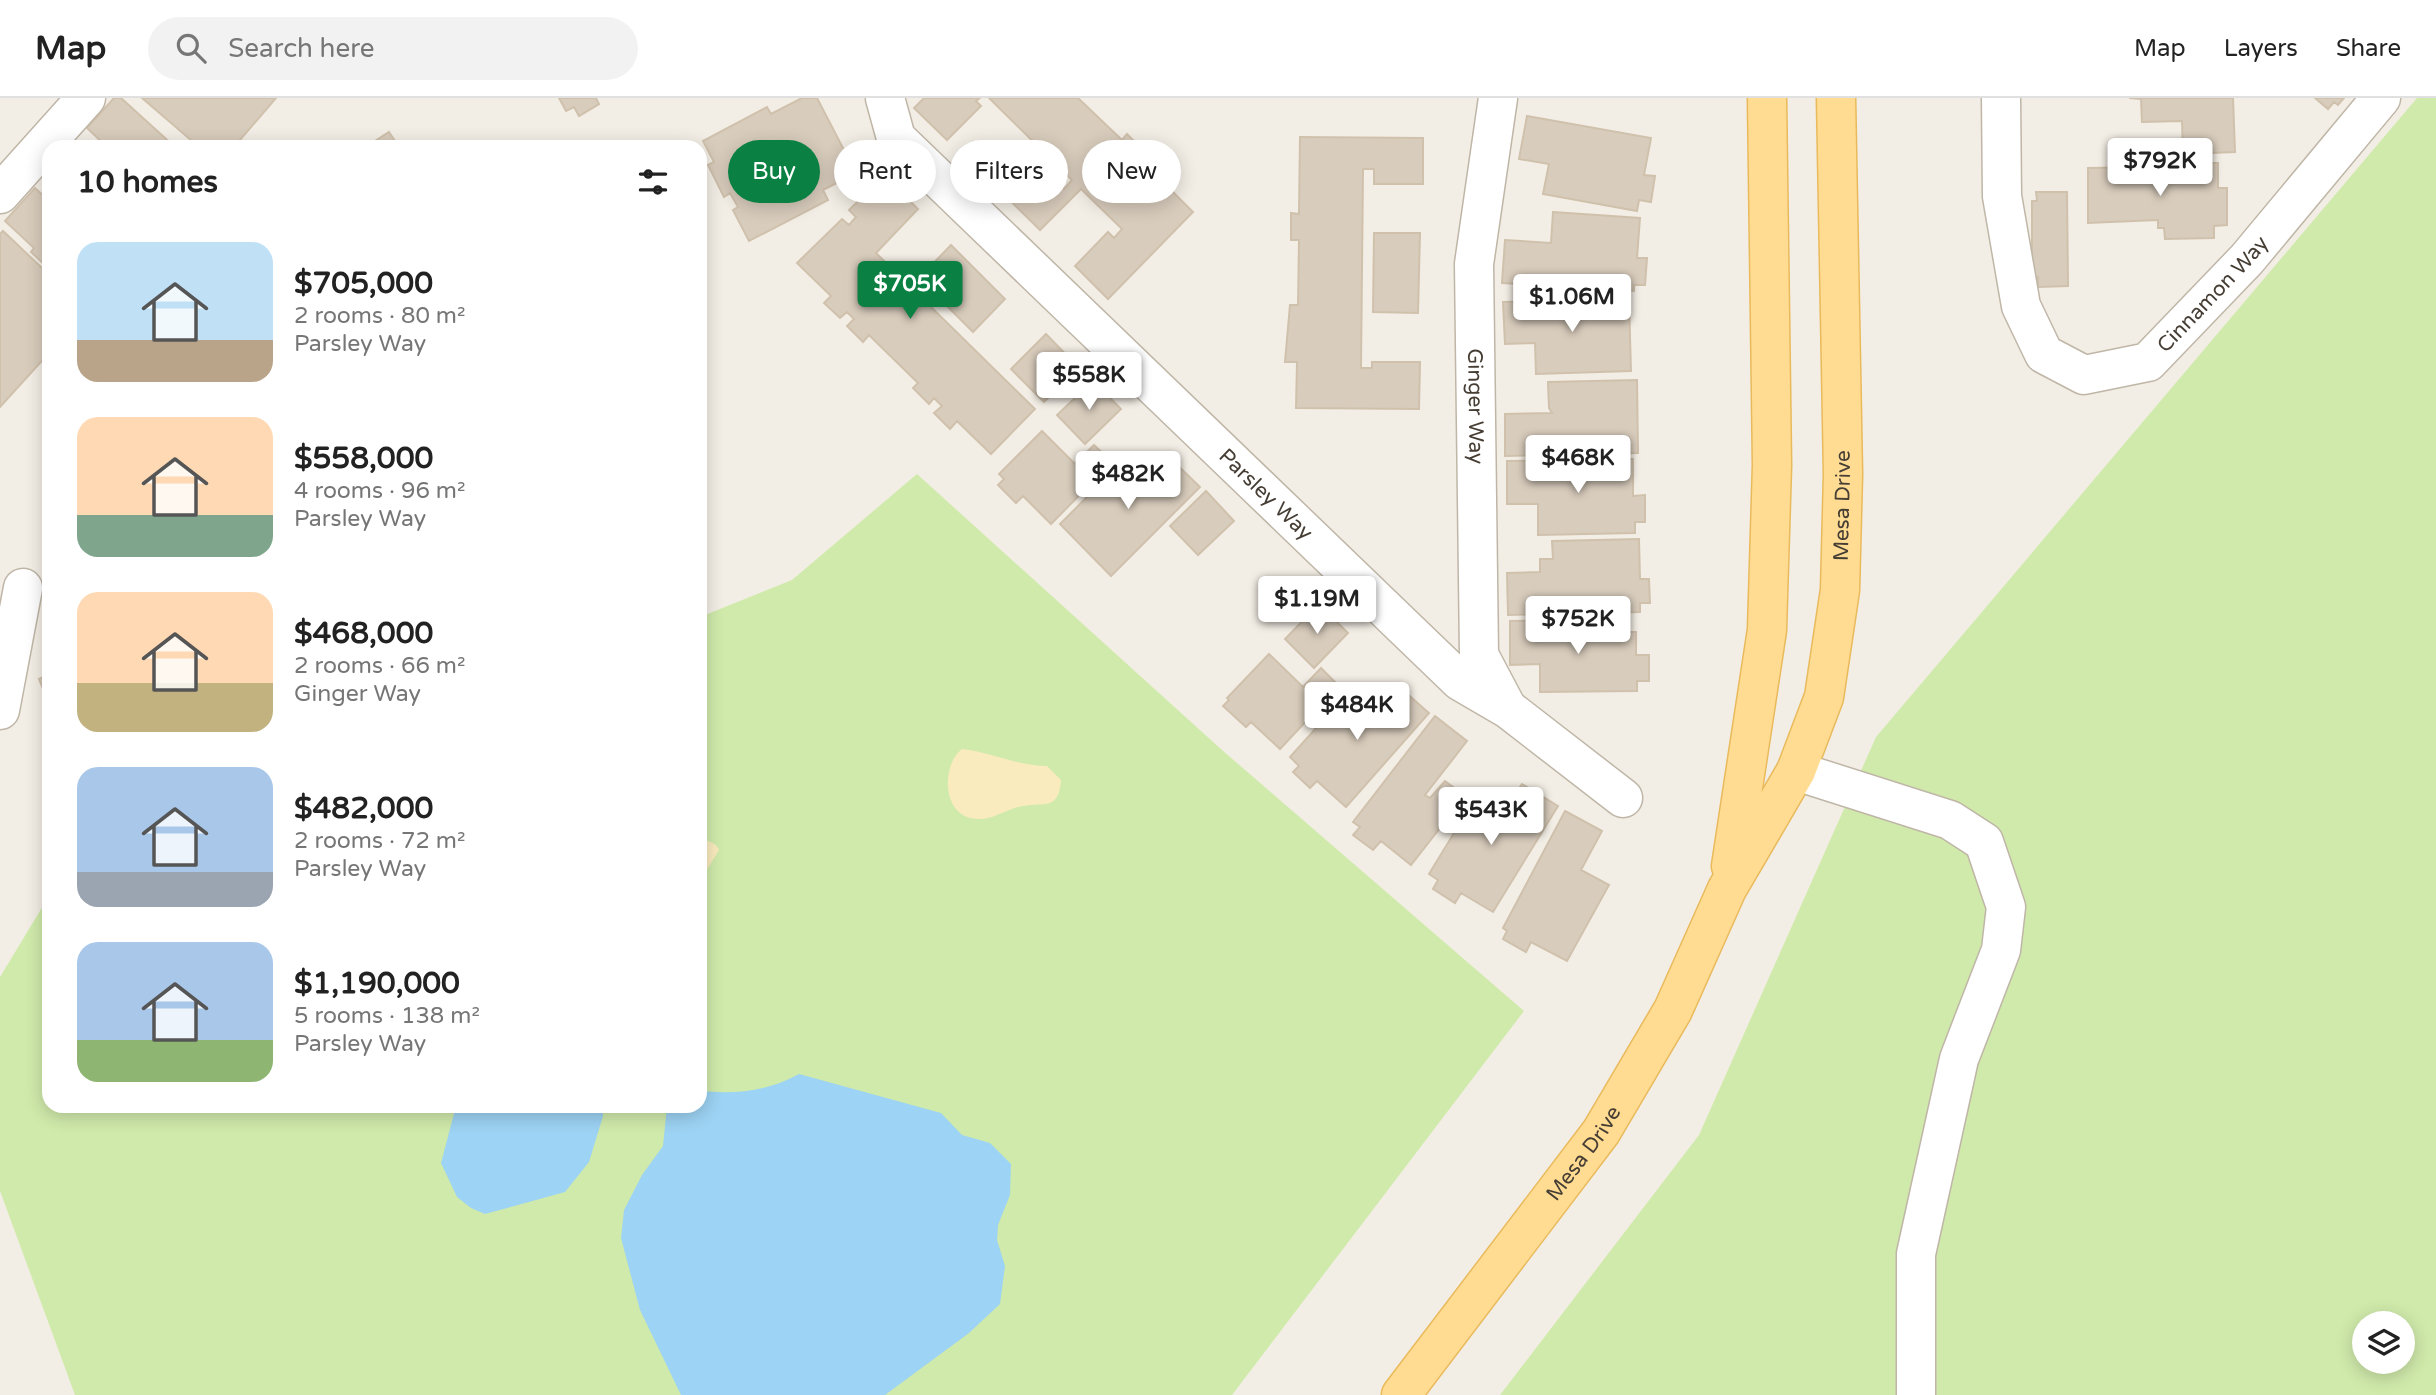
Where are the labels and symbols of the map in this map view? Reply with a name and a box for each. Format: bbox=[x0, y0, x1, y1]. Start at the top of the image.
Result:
pin: $792K bbox=[2111, 139, 2209, 198]
street label: Cinnamon Way bbox=[2152, 231, 2274, 358]
pin: $705K bbox=[861, 262, 959, 321]
pin: $1.06M bbox=[1515, 274, 1629, 334]
street label: Ginger Way bbox=[1462, 348, 1489, 464]
pin: $558K bbox=[1040, 352, 1138, 412]
pin: $468K bbox=[1529, 436, 1627, 495]
street label: Parsley Way bbox=[1213, 444, 1318, 545]
street label: Mesa Drive bbox=[1829, 450, 1856, 561]
pin: $482K bbox=[1079, 452, 1177, 511]
pin: $1.19M bbox=[1260, 576, 1374, 636]
pin: $752K bbox=[1529, 596, 1627, 656]
pin: $484K bbox=[1308, 682, 1406, 742]
pin: $543K bbox=[1442, 788, 1540, 847]
street label: Mesa Drive bbox=[1541, 1102, 1627, 1206]

